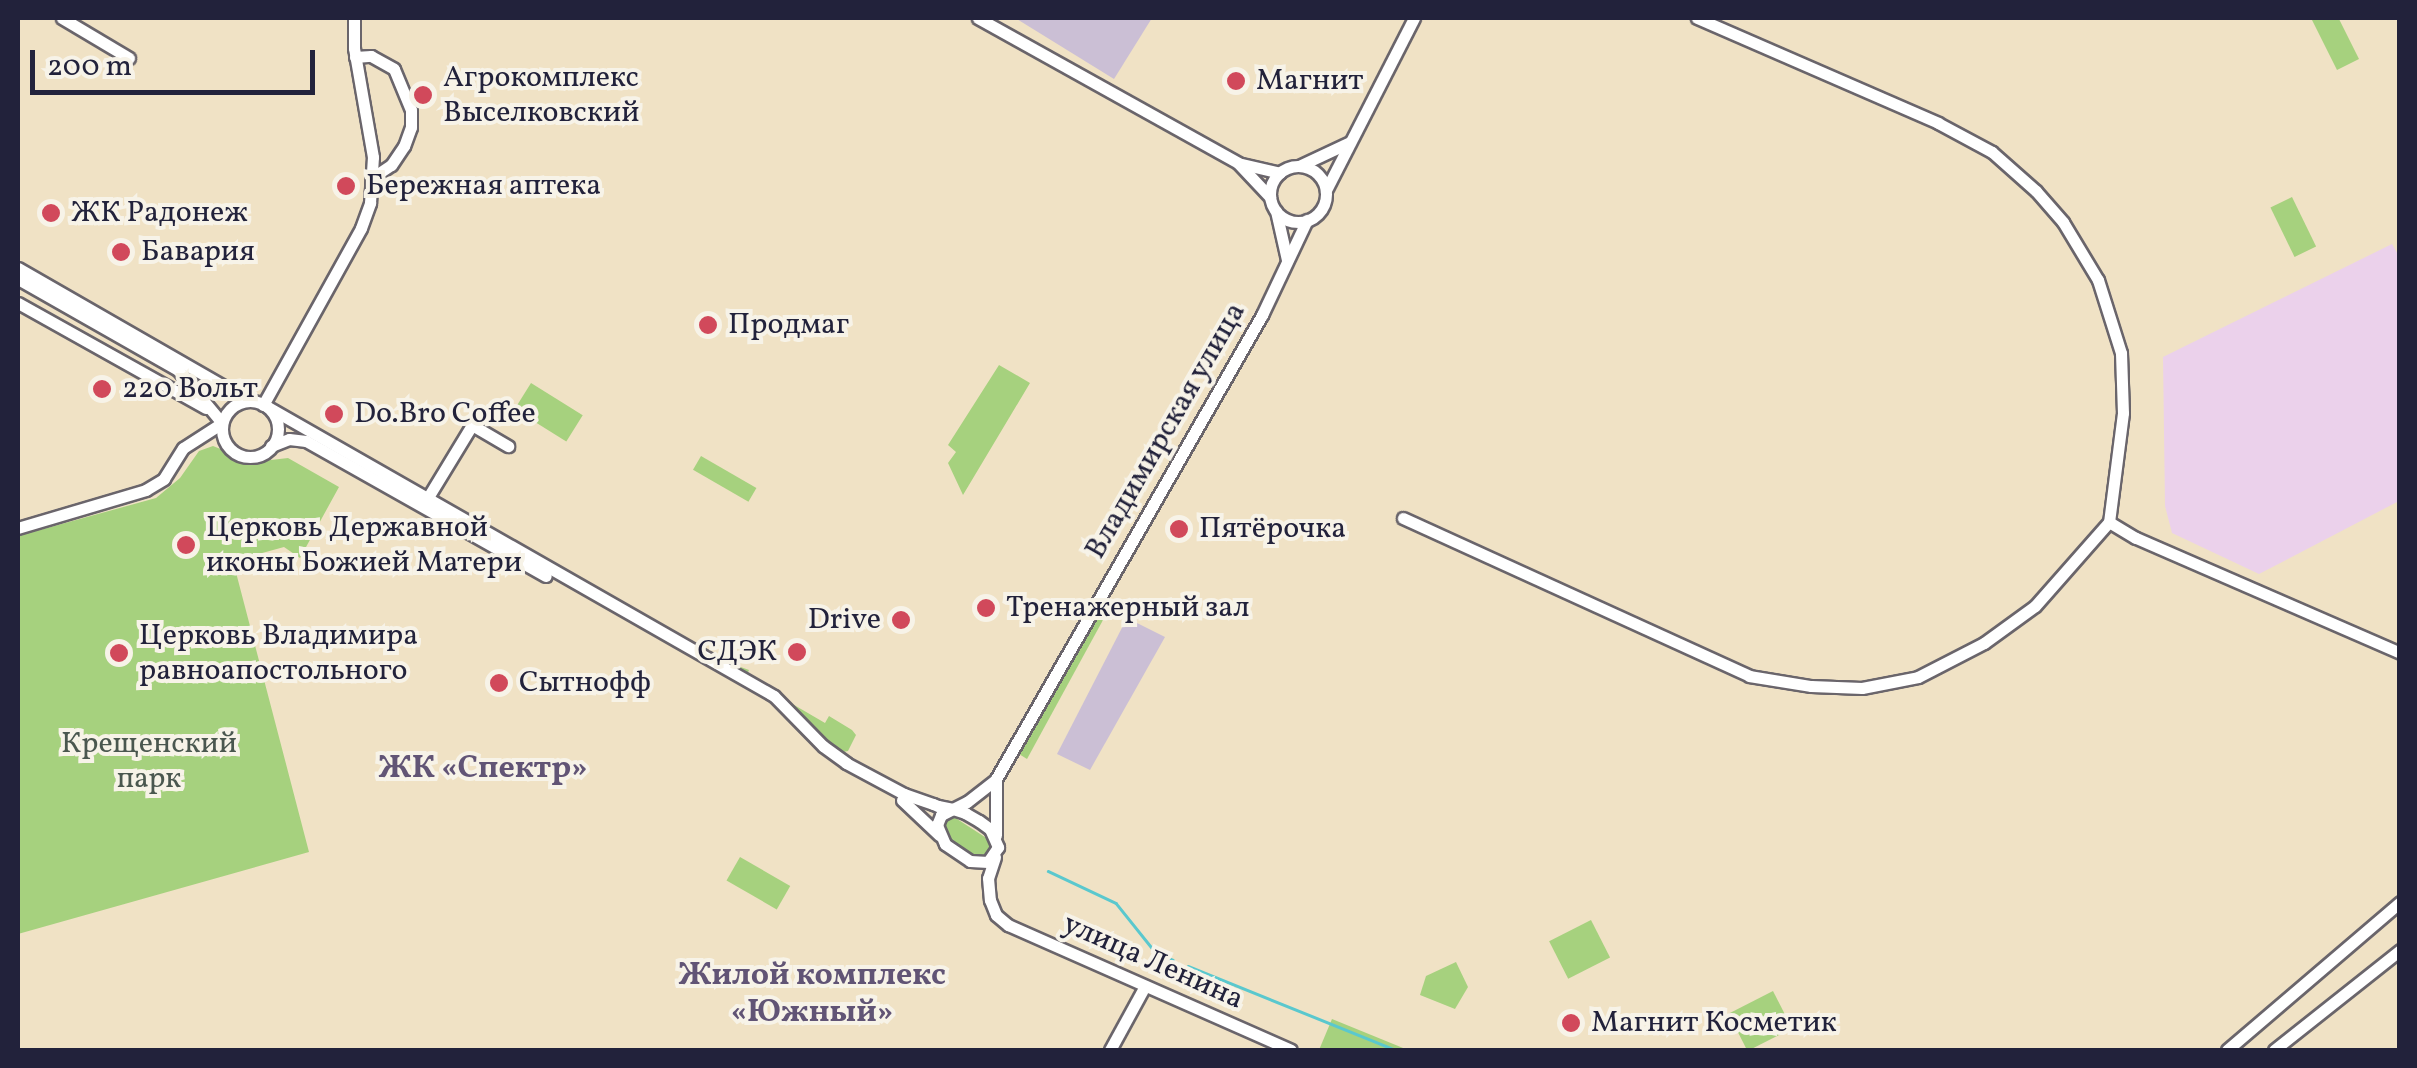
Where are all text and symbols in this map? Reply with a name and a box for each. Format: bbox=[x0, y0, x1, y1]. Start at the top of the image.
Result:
scale bar bbox=[35, 30, 320, 92]
text: 200 m bbox=[47, 46, 132, 88]
place label: Агрокомплекс Выселковский bbox=[443, 60, 640, 130]
place label: Магнит bbox=[1256, 63, 1363, 99]
marker: Магнит bbox=[1225, 70, 1247, 92]
marker: Агрокомплекс Выселковский bbox=[412, 84, 434, 106]
place label: Бережная аптека bbox=[366, 168, 601, 204]
marker: Бережная аптека bbox=[335, 175, 357, 197]
place label: ЖК Радонеж bbox=[71, 195, 248, 231]
marker: ЖК Радонеж bbox=[40, 202, 62, 224]
place label: Бавария bbox=[141, 234, 255, 270]
marker: Бавария bbox=[110, 241, 132, 263]
street label: Владимирская улица bbox=[1078, 296, 1254, 566]
place label: Продмаг bbox=[728, 307, 849, 343]
marker: Продмаг bbox=[697, 314, 719, 336]
place label: 220 Вольт bbox=[122, 371, 258, 407]
marker: 220 Вольт bbox=[91, 378, 113, 400]
place label: Do.Bro Coffee bbox=[354, 396, 536, 432]
marker: Do.Bro Coffee bbox=[323, 403, 345, 425]
place label: Церковь Державной иконы Божией Матери bbox=[206, 510, 522, 580]
place label: Пятёрочка bbox=[1199, 511, 1346, 547]
marker: Пятёрочка bbox=[1168, 518, 1190, 540]
marker: Церковь Державной иконы Божией Матери bbox=[175, 534, 197, 556]
place label: Тренажерный зал bbox=[1006, 590, 1250, 626]
marker: Тренажерный зал bbox=[975, 597, 997, 619]
place label: Drive bbox=[808, 602, 881, 638]
marker: Drive bbox=[890, 609, 912, 631]
place label: Церковь Владимира равноапостольного bbox=[139, 618, 418, 688]
place label: СДЭК bbox=[698, 634, 777, 670]
marker: СДЭК bbox=[786, 641, 808, 663]
marker: Церковь Владимира равноапостольного bbox=[108, 642, 130, 664]
place label: Сытнофф bbox=[519, 665, 651, 701]
marker: Сытнофф bbox=[488, 672, 510, 694]
park label: Крещенский парк bbox=[61, 726, 237, 796]
district label: ЖК «Спектр» bbox=[378, 750, 588, 788]
street label: улица Ленина bbox=[1057, 906, 1249, 1018]
district label: Жилой комплекс «Южный» bbox=[678, 958, 946, 1033]
place label: Магнит Косметик bbox=[1591, 1005, 1837, 1041]
marker: Магнит Косметик bbox=[1560, 1012, 1582, 1034]

